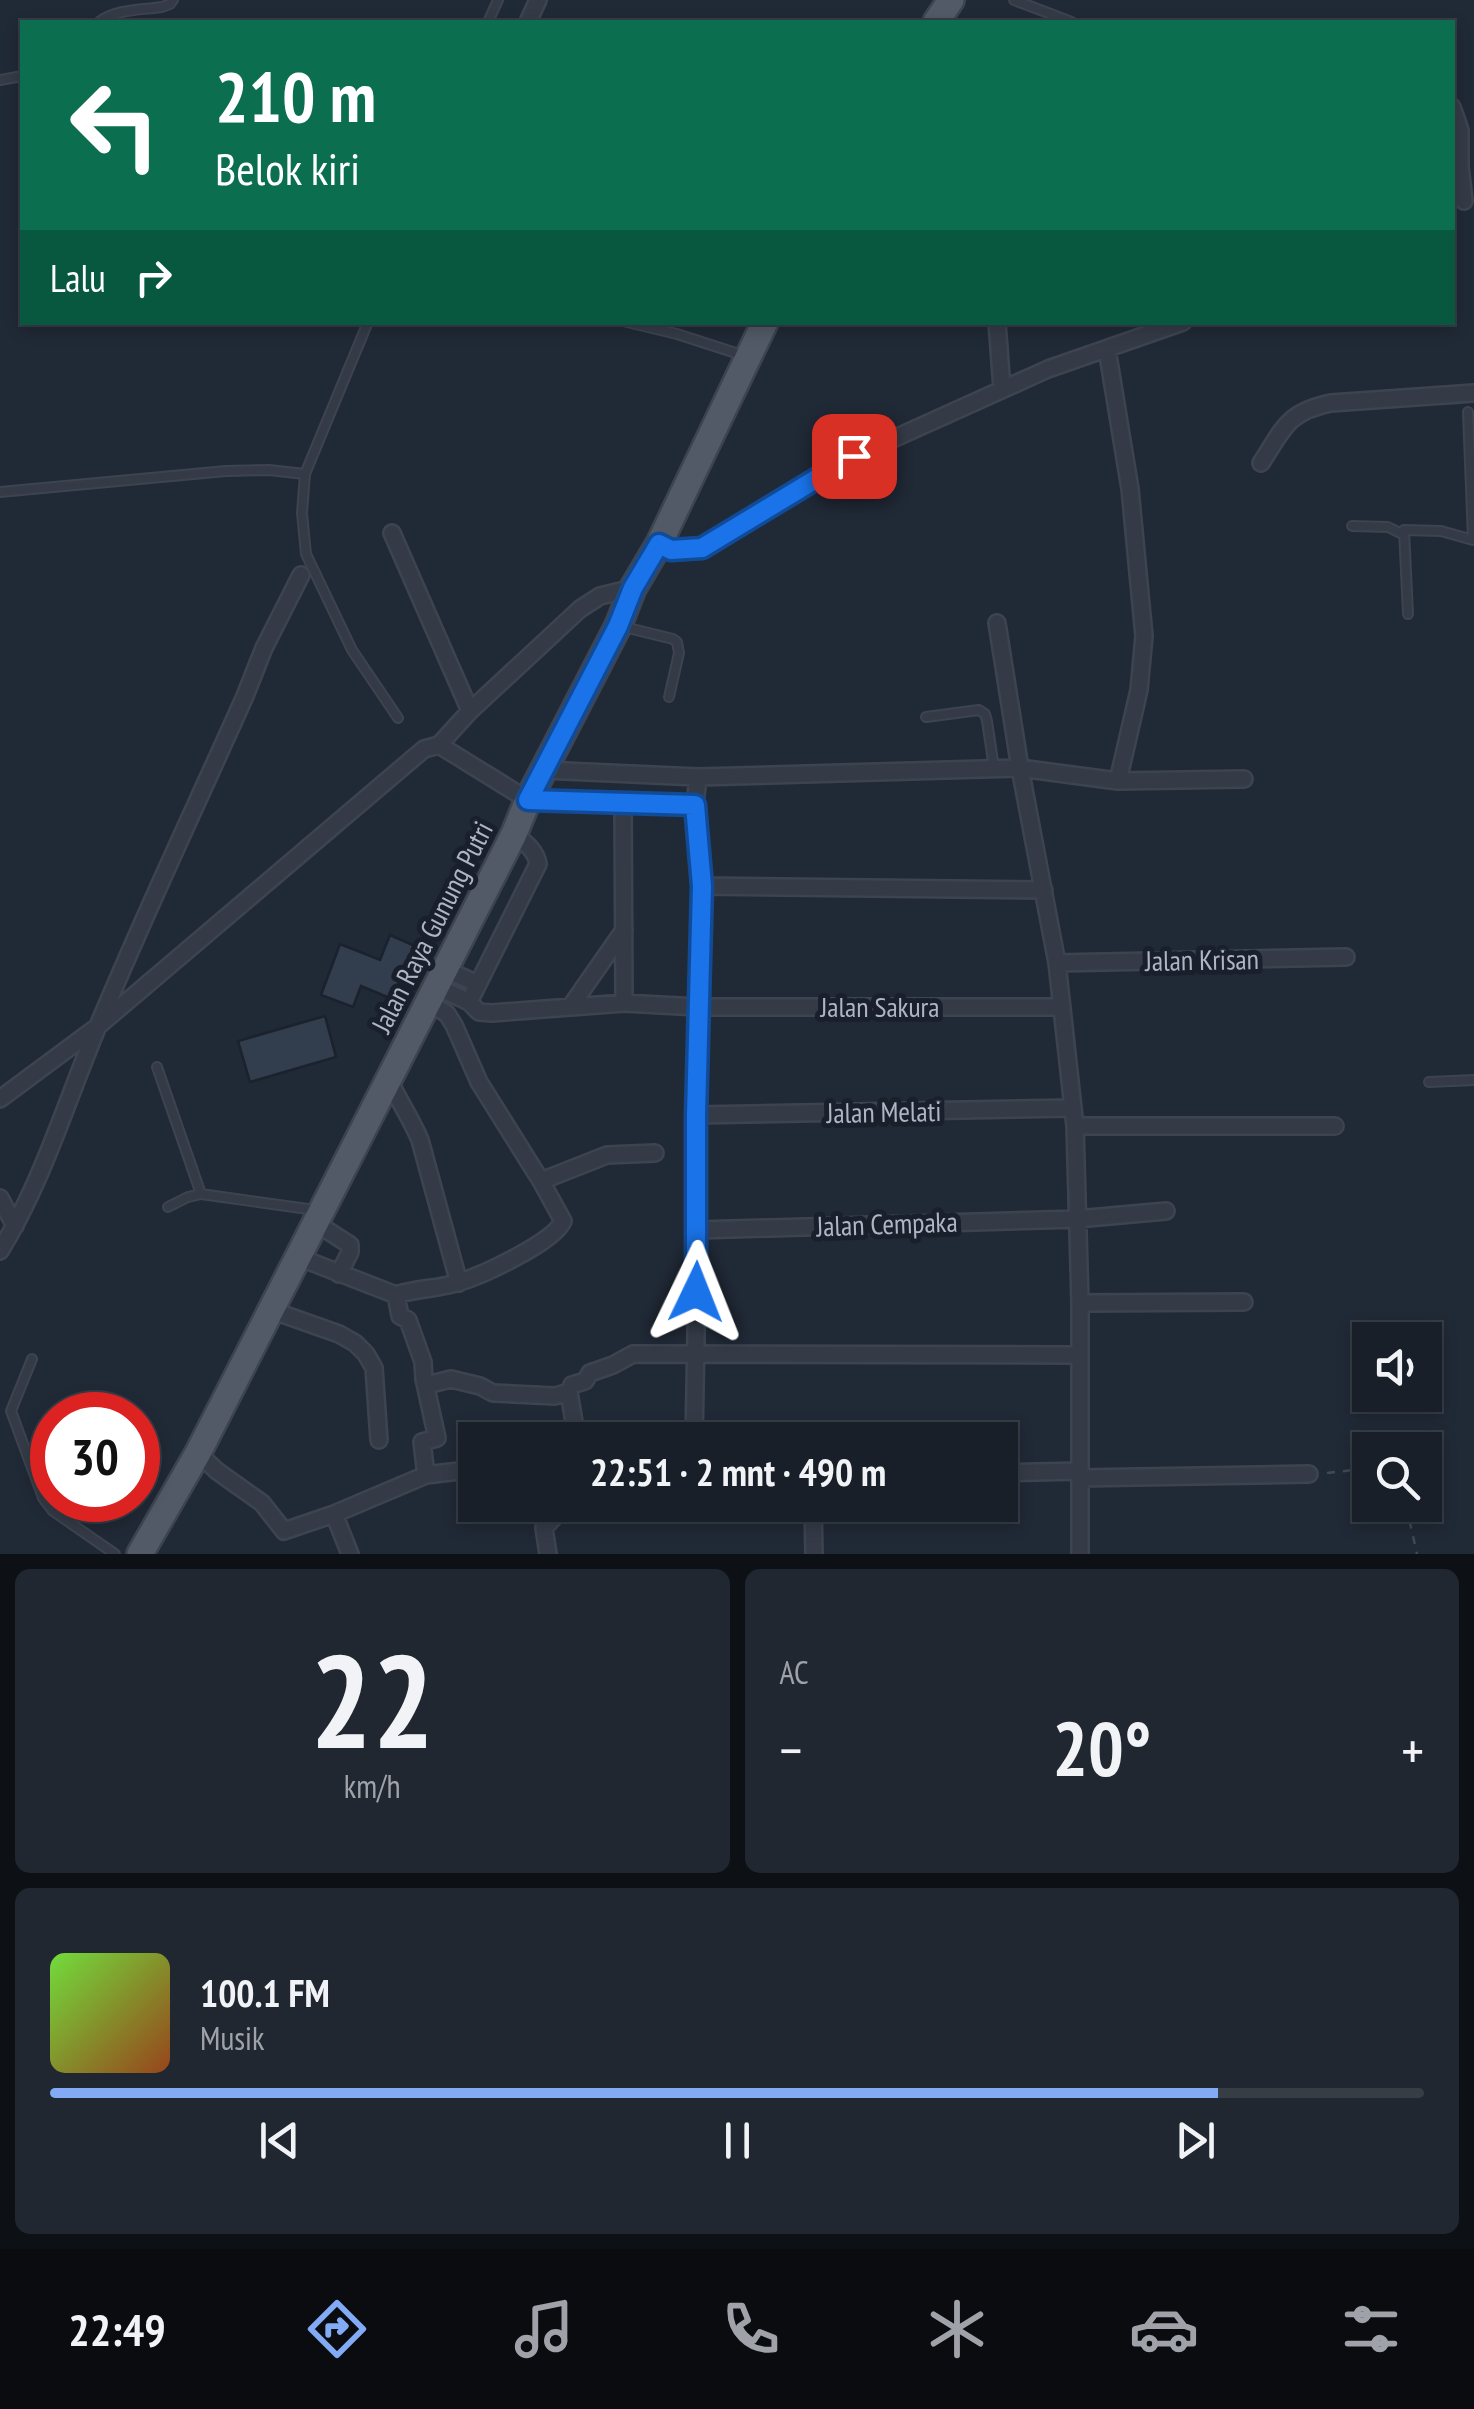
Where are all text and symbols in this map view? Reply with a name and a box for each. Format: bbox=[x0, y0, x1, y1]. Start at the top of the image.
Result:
text: 210 m bbox=[215, 51, 376, 141]
icon: left bbox=[50, 60, 180, 190]
text: Belok kiri bbox=[215, 139, 360, 197]
icon: right bbox=[126, 250, 181, 305]
text: Lalu bbox=[50, 253, 106, 302]
pin bbox=[812, 414, 897, 499]
icon: arrive bbox=[827, 429, 882, 484]
street label: Jalan Raya Gunung Putri bbox=[362, 815, 501, 1040]
street label: Jalan Krisan bbox=[1144, 940, 1259, 979]
street label: Jalan Sakura bbox=[820, 988, 939, 1025]
street label: Jalan Melati bbox=[825, 1092, 942, 1131]
street label: Jalan Cempaka bbox=[815, 1203, 958, 1244]
position arrow bbox=[644, 1240, 748, 1344]
map controls bbox=[1352, 1322, 1442, 1522]
button: sound bbox=[1352, 1322, 1442, 1412]
speed limit sign: 30 bbox=[30, 1392, 160, 1522]
button: search bbox=[1352, 1432, 1442, 1522]
text: 22:51 · 2 mnt · 490 m bbox=[590, 1447, 886, 1496]
text: 22 bbox=[310, 1616, 434, 1784]
text: AC bbox=[780, 1651, 809, 1693]
text: 20° bbox=[1052, 1700, 1151, 1797]
text: − bbox=[780, 1714, 802, 1785]
text: + bbox=[1401, 1714, 1424, 1785]
text: km/h bbox=[344, 1765, 401, 1807]
text: 100.1 FM bbox=[200, 1968, 330, 2017]
text: Musik bbox=[200, 2017, 264, 2059]
icon: previous bbox=[252, 2113, 307, 2168]
icon: pause bbox=[710, 2113, 765, 2168]
icon: next bbox=[1168, 2113, 1223, 2168]
icon: directions bbox=[302, 2294, 372, 2364]
icon: music bbox=[509, 2294, 579, 2364]
icon: phone bbox=[716, 2294, 786, 2364]
icon: climate bbox=[922, 2294, 992, 2364]
icon: car bbox=[1129, 2294, 1199, 2364]
icon: filters bbox=[1336, 2294, 1406, 2364]
text: 22:49 bbox=[68, 2300, 166, 2358]

